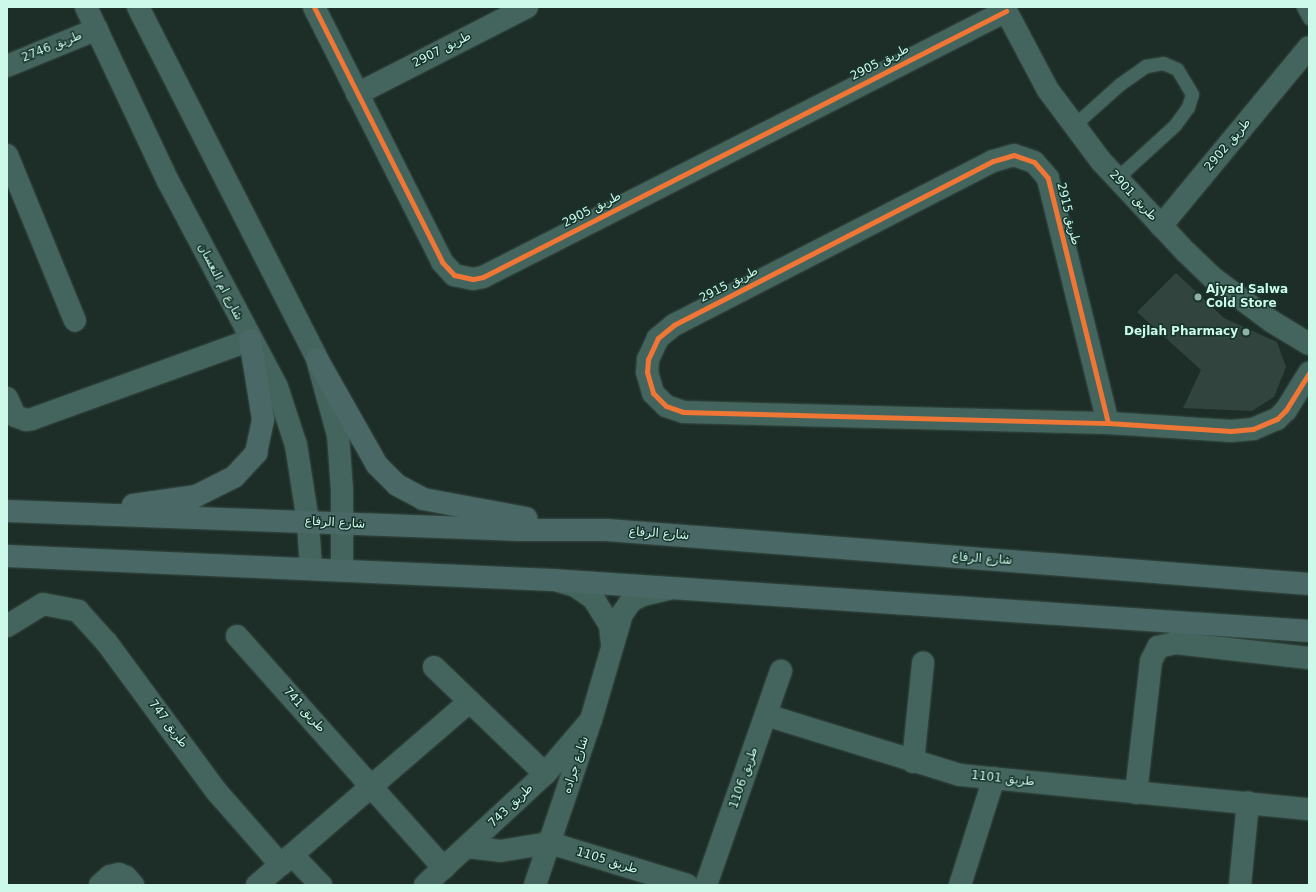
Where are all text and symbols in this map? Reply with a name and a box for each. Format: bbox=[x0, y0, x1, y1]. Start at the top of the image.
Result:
street label: طريق 2746 bbox=[20, 28, 84, 66]
street label: طريق 2907 bbox=[410, 29, 474, 71]
street label: طريق 2905 bbox=[848, 42, 912, 84]
street label: طريق 2902 bbox=[1202, 116, 1254, 174]
street label: طريق 2901 bbox=[1106, 168, 1160, 224]
street label: طريق 2915 bbox=[1053, 181, 1083, 247]
street label: طريق 2905 bbox=[560, 189, 624, 231]
street label: شارع ام النعسان bbox=[194, 241, 246, 323]
street label: طريق 2915 bbox=[697, 264, 761, 306]
place label: Ajyad Salwa Cold Store bbox=[1206, 283, 1288, 311]
marker: Ajyad Salwa Cold Store bbox=[1193, 292, 1203, 302]
place label: Dejlah Pharmacy bbox=[1124, 325, 1238, 339]
marker: Dejlah Pharmacy bbox=[1241, 327, 1251, 337]
street label: شارع الرفاع bbox=[304, 514, 366, 532]
street label: شارع الرفاع bbox=[628, 525, 690, 543]
street label: شارع الرفاع bbox=[951, 550, 1013, 568]
street label: طريق 741 bbox=[280, 684, 328, 736]
street label: طريق 747 bbox=[145, 697, 191, 751]
street label: شارع جراده bbox=[560, 734, 592, 796]
street label: طريق 1106 bbox=[727, 745, 761, 811]
street label: طريق 1101 bbox=[970, 769, 1036, 789]
street label: طريق 743 bbox=[486, 781, 536, 831]
street label: طريق 1105 bbox=[574, 845, 640, 877]

